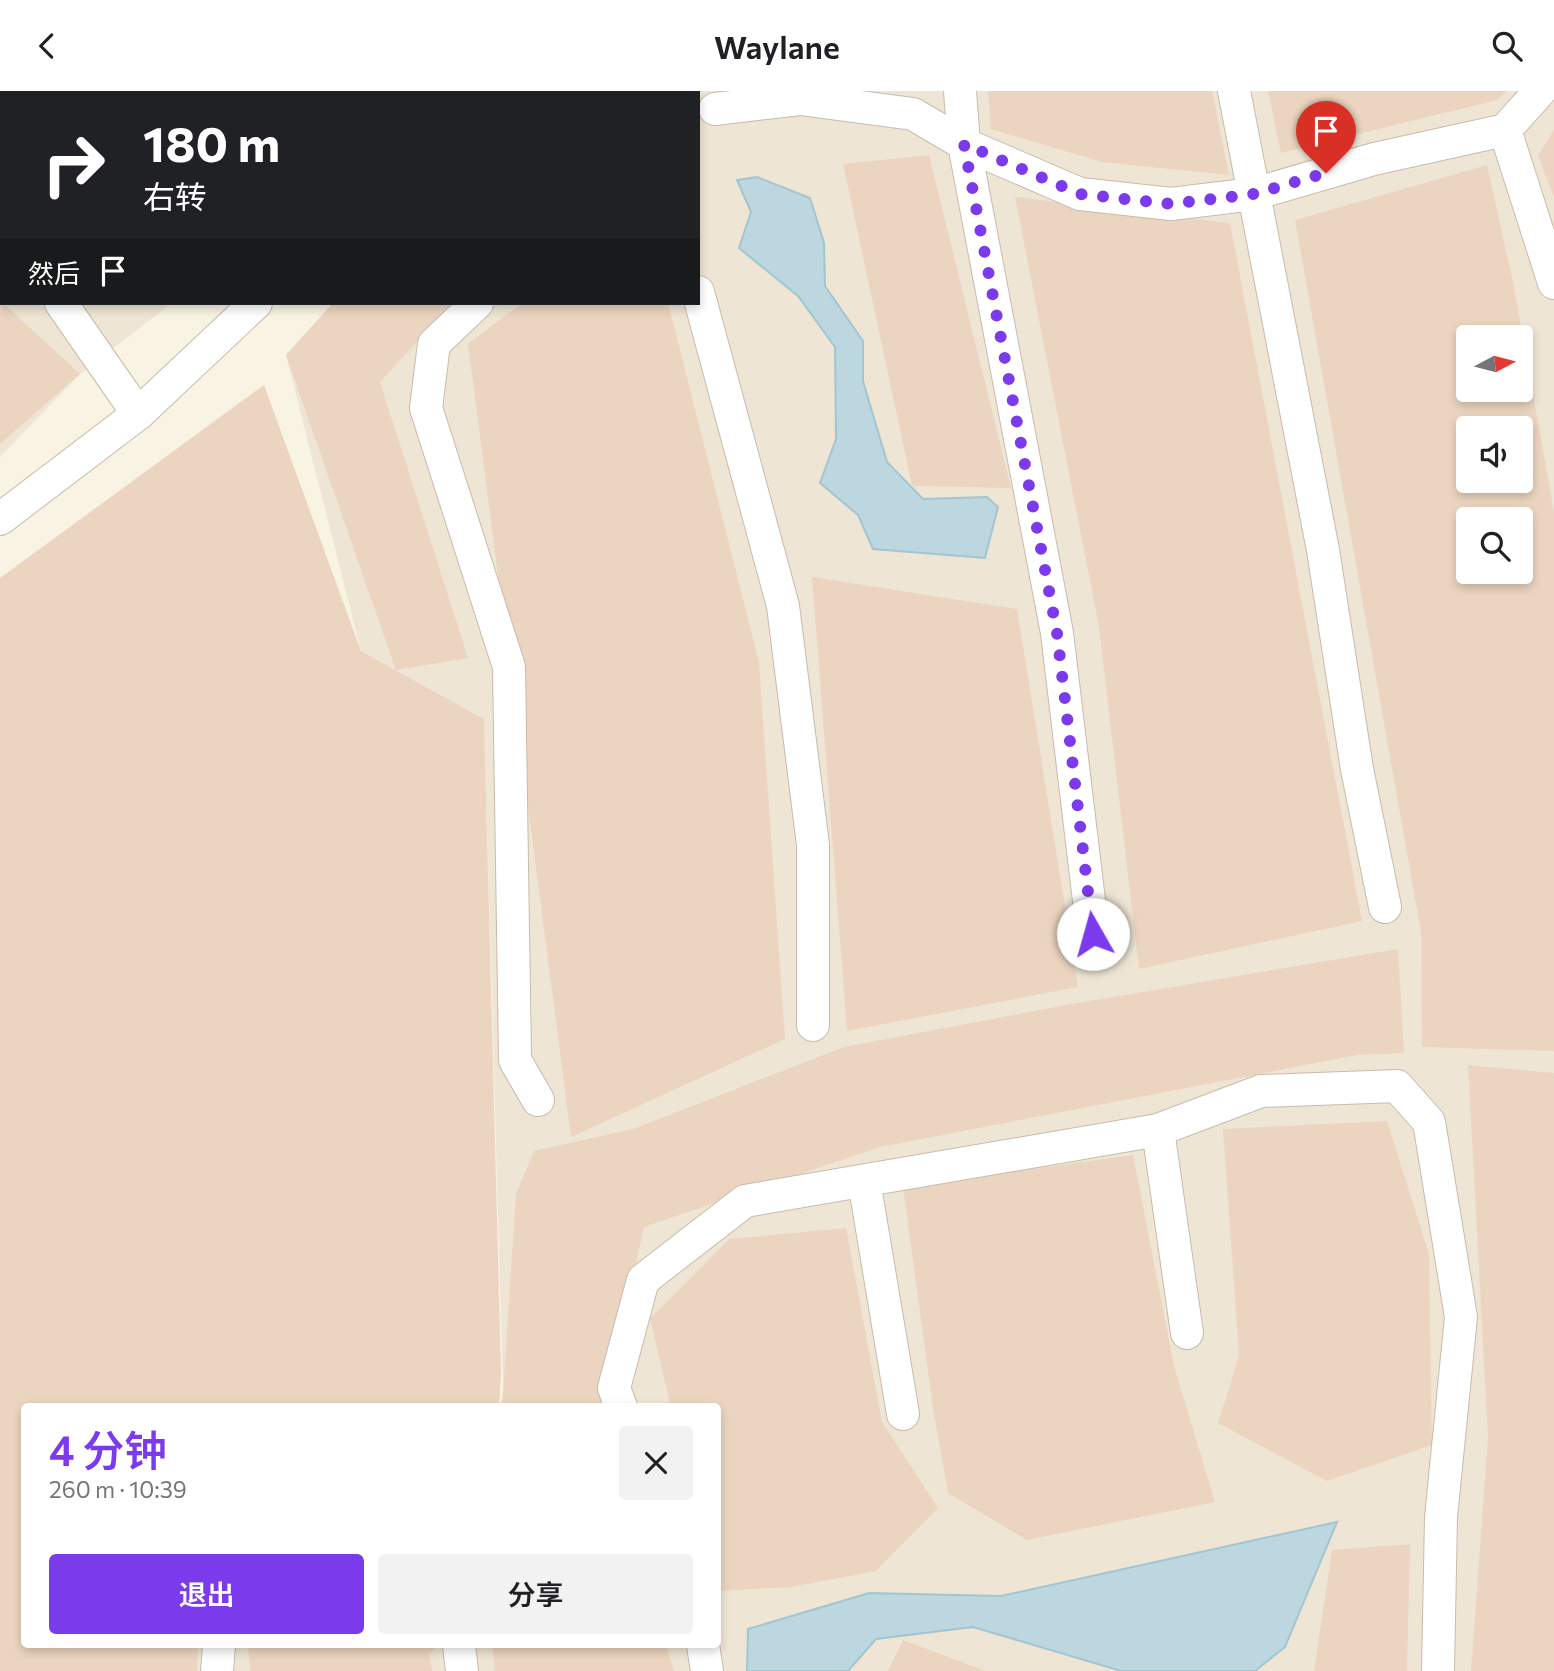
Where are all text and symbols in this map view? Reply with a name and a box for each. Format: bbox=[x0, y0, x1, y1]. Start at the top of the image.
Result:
text: Waylane bbox=[714, 26, 840, 66]
icon: back bbox=[28, 27, 66, 65]
icon: search bbox=[1488, 27, 1526, 65]
pin bbox=[1296, 101, 1356, 173]
text: 180 m bbox=[143, 112, 280, 172]
icon: arrive bbox=[1307, 112, 1345, 150]
icon: right bbox=[28, 119, 119, 210]
text: 右转 bbox=[143, 176, 207, 216]
icon: arrive bbox=[94, 252, 132, 290]
text: 然后 bbox=[28, 257, 80, 288]
north arrow bbox=[1456, 325, 1533, 403]
map controls bbox=[1456, 325, 1533, 584]
button: sound bbox=[1456, 416, 1533, 493]
button: search bbox=[1456, 507, 1533, 584]
position arrow bbox=[1056, 897, 1130, 971]
text: 4 分钟 bbox=[49, 1423, 167, 1475]
button: close bbox=[619, 1426, 693, 1500]
text: 260 m · 10:39 bbox=[49, 1475, 187, 1503]
button: 退出 bbox=[49, 1554, 364, 1634]
button: 分享 bbox=[378, 1554, 693, 1634]

